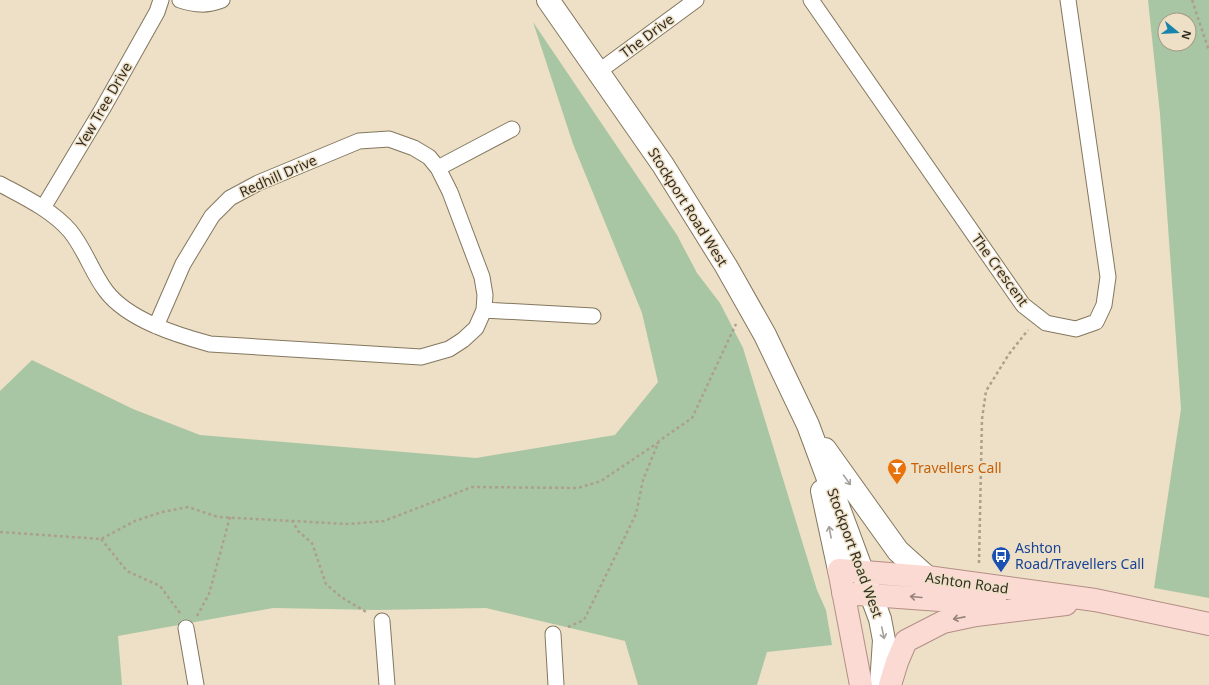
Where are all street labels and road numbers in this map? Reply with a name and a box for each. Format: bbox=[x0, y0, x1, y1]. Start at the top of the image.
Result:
street label: The Drive bbox=[616, 9, 677, 62]
street label: Yew Tree Drive bbox=[71, 58, 136, 151]
street label: Stockport Road West bbox=[644, 144, 733, 270]
street label: Redhill Drive bbox=[236, 150, 320, 201]
street label: The Crescent bbox=[968, 230, 1033, 310]
street label: Stockport Road West bbox=[823, 485, 888, 620]
street label: Ashton Road bbox=[924, 567, 1010, 598]

